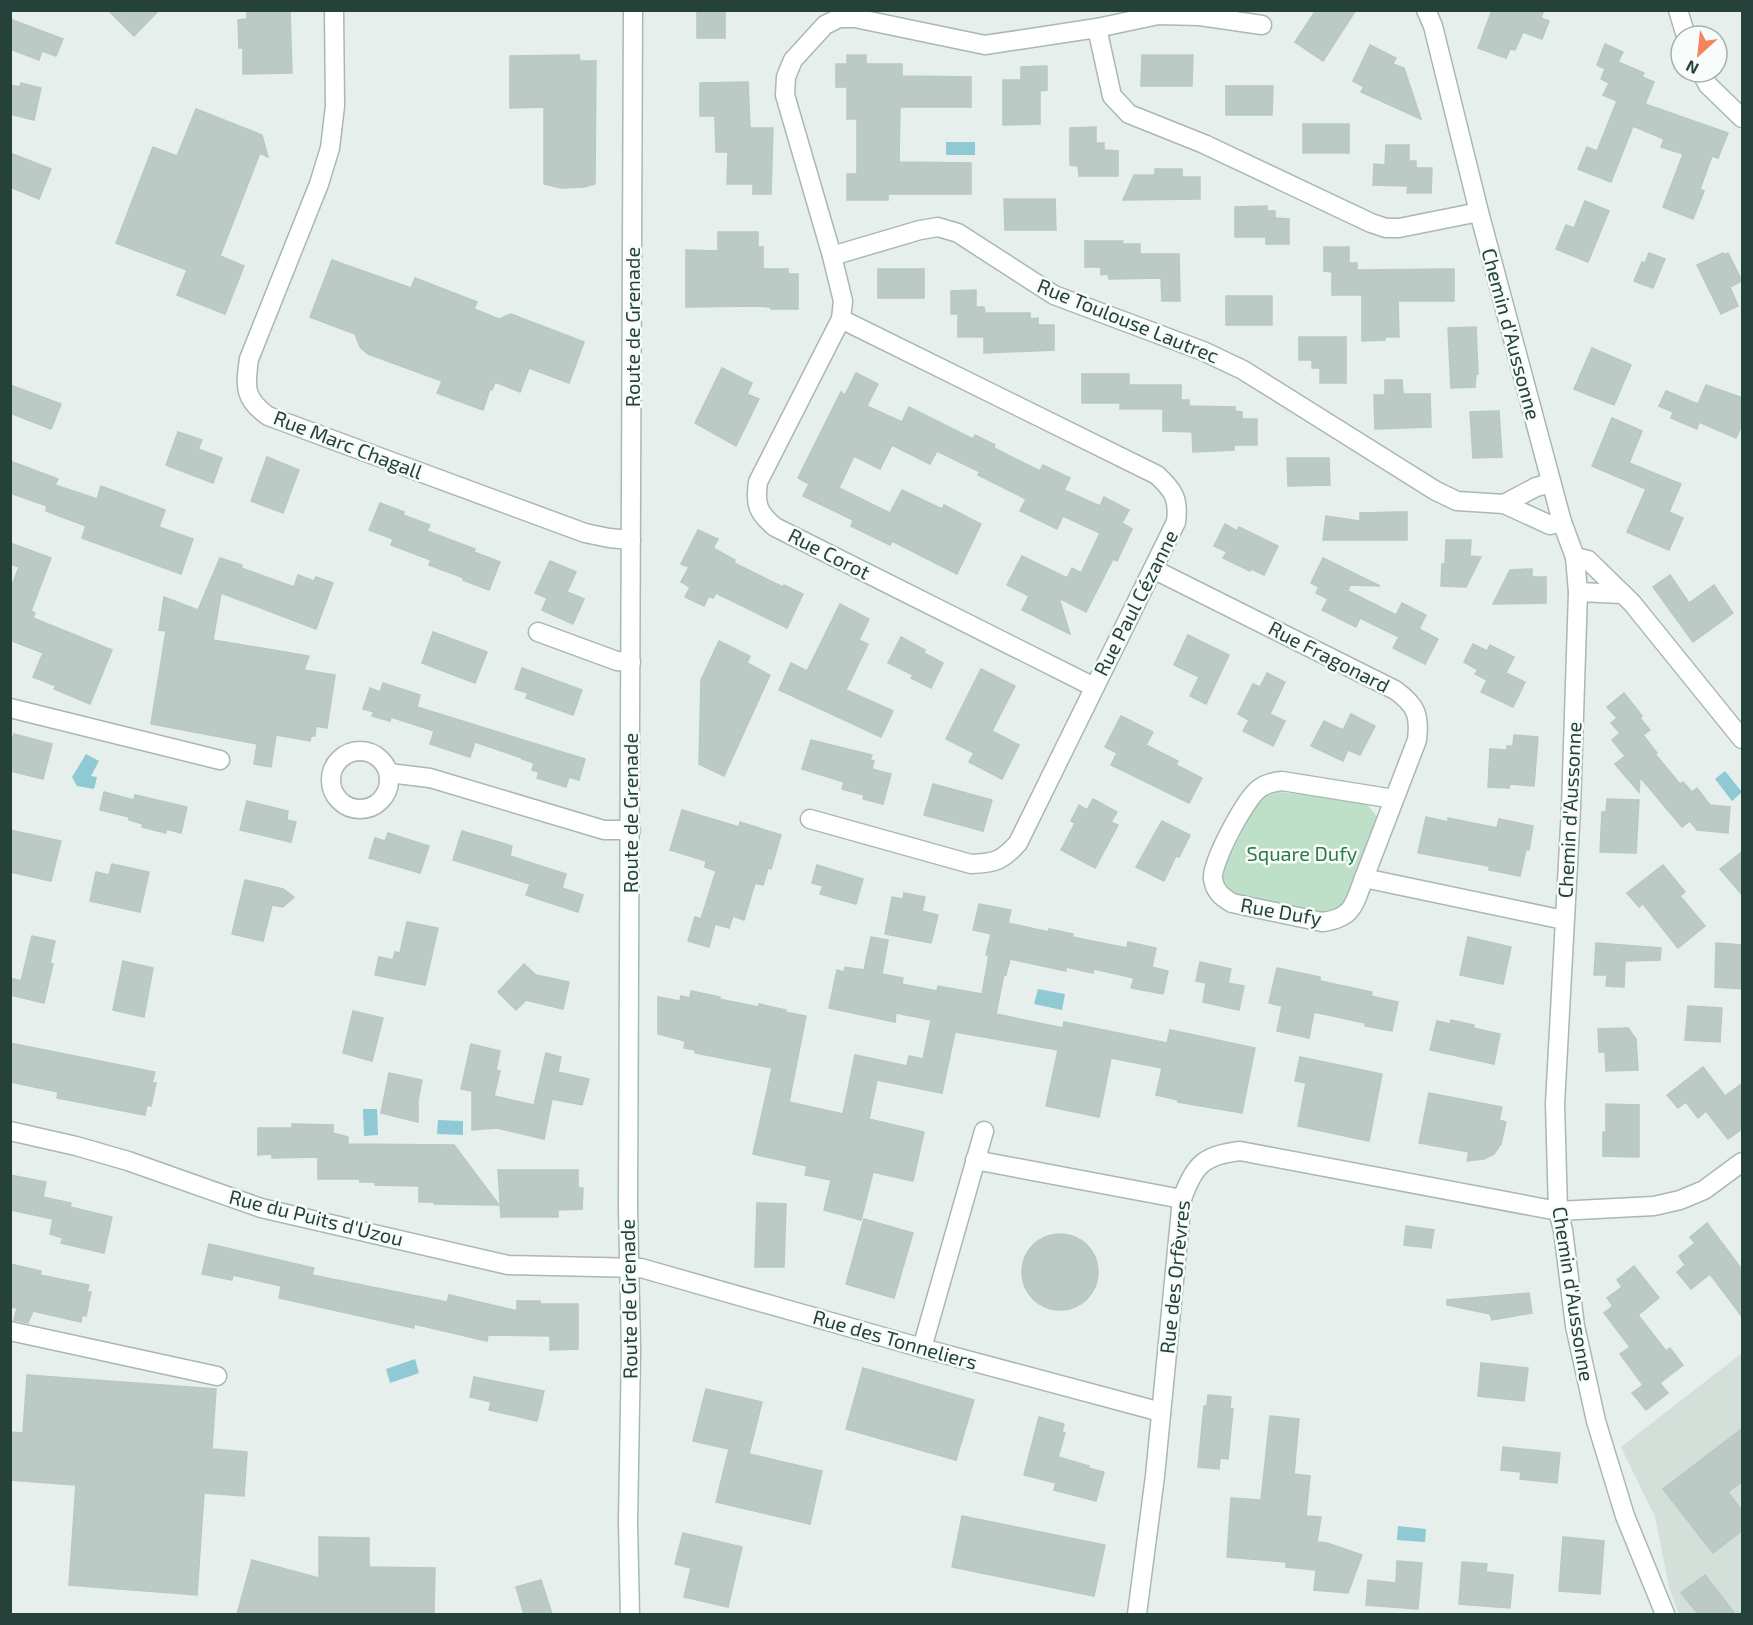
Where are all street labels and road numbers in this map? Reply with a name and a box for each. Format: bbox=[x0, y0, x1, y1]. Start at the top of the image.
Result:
street label: Chemin d'Aussonne bbox=[1478, 245, 1546, 422]
street label: Route de Grenade bbox=[620, 247, 644, 407]
street label: Rue Toulouse Lautrec bbox=[1034, 273, 1223, 367]
street label: Rue Marc Chagall bbox=[271, 405, 426, 483]
street label: Rue Corot bbox=[785, 522, 875, 584]
street label: Rue Paul Cézanne bbox=[1088, 526, 1182, 679]
street label: Rue Fragonard bbox=[1265, 615, 1394, 697]
street label: Chemin d'Aussonne bbox=[1552, 721, 1586, 899]
street label: Route de Grenade bbox=[618, 733, 642, 893]
street label: Rue Dufy bbox=[1239, 892, 1324, 930]
street label: Rue du Puits d'Uzou bbox=[227, 1184, 406, 1250]
street label: Rue des Orfèvres bbox=[1154, 1199, 1194, 1355]
street label: Chemin d'Aussonne bbox=[1548, 1205, 1600, 1383]
street label: Route de Grenade bbox=[615, 1219, 641, 1379]
street label: Rue des Tonneliers bbox=[810, 1304, 980, 1374]

